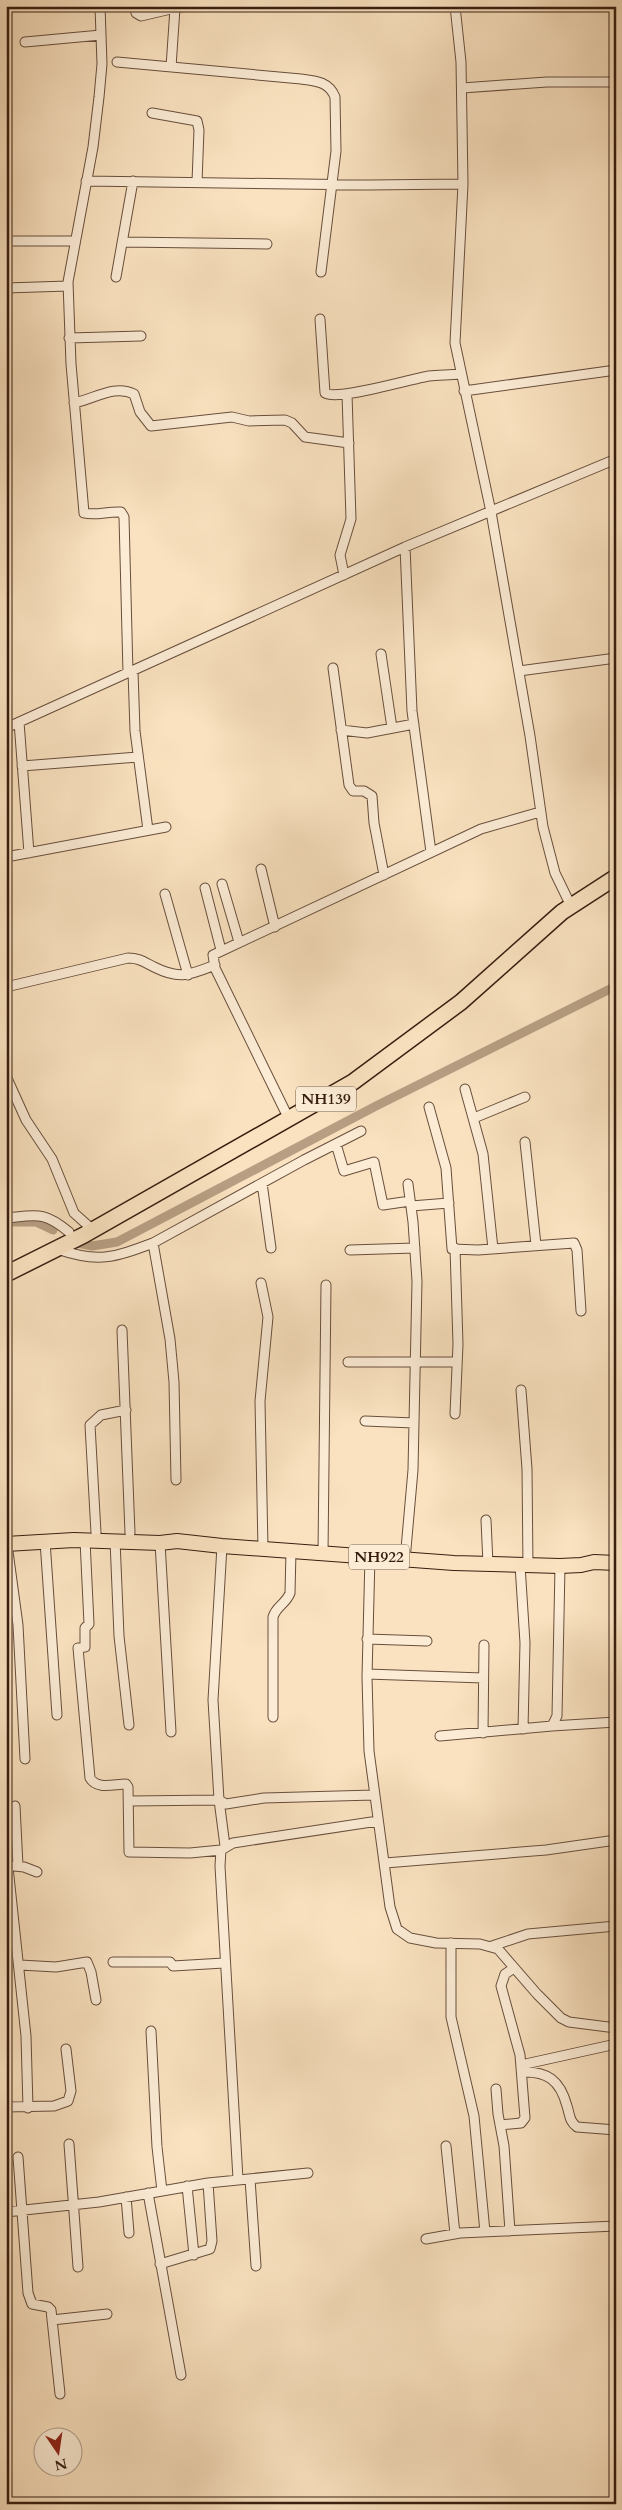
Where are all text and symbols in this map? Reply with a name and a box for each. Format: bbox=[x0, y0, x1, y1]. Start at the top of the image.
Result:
road number: NH139 bbox=[296, 1086, 356, 1112]
road number: NH922 bbox=[349, 1544, 409, 1570]
north arrow bbox=[32, 2428, 82, 2478]
text: N bbox=[53, 2454, 69, 2475]

